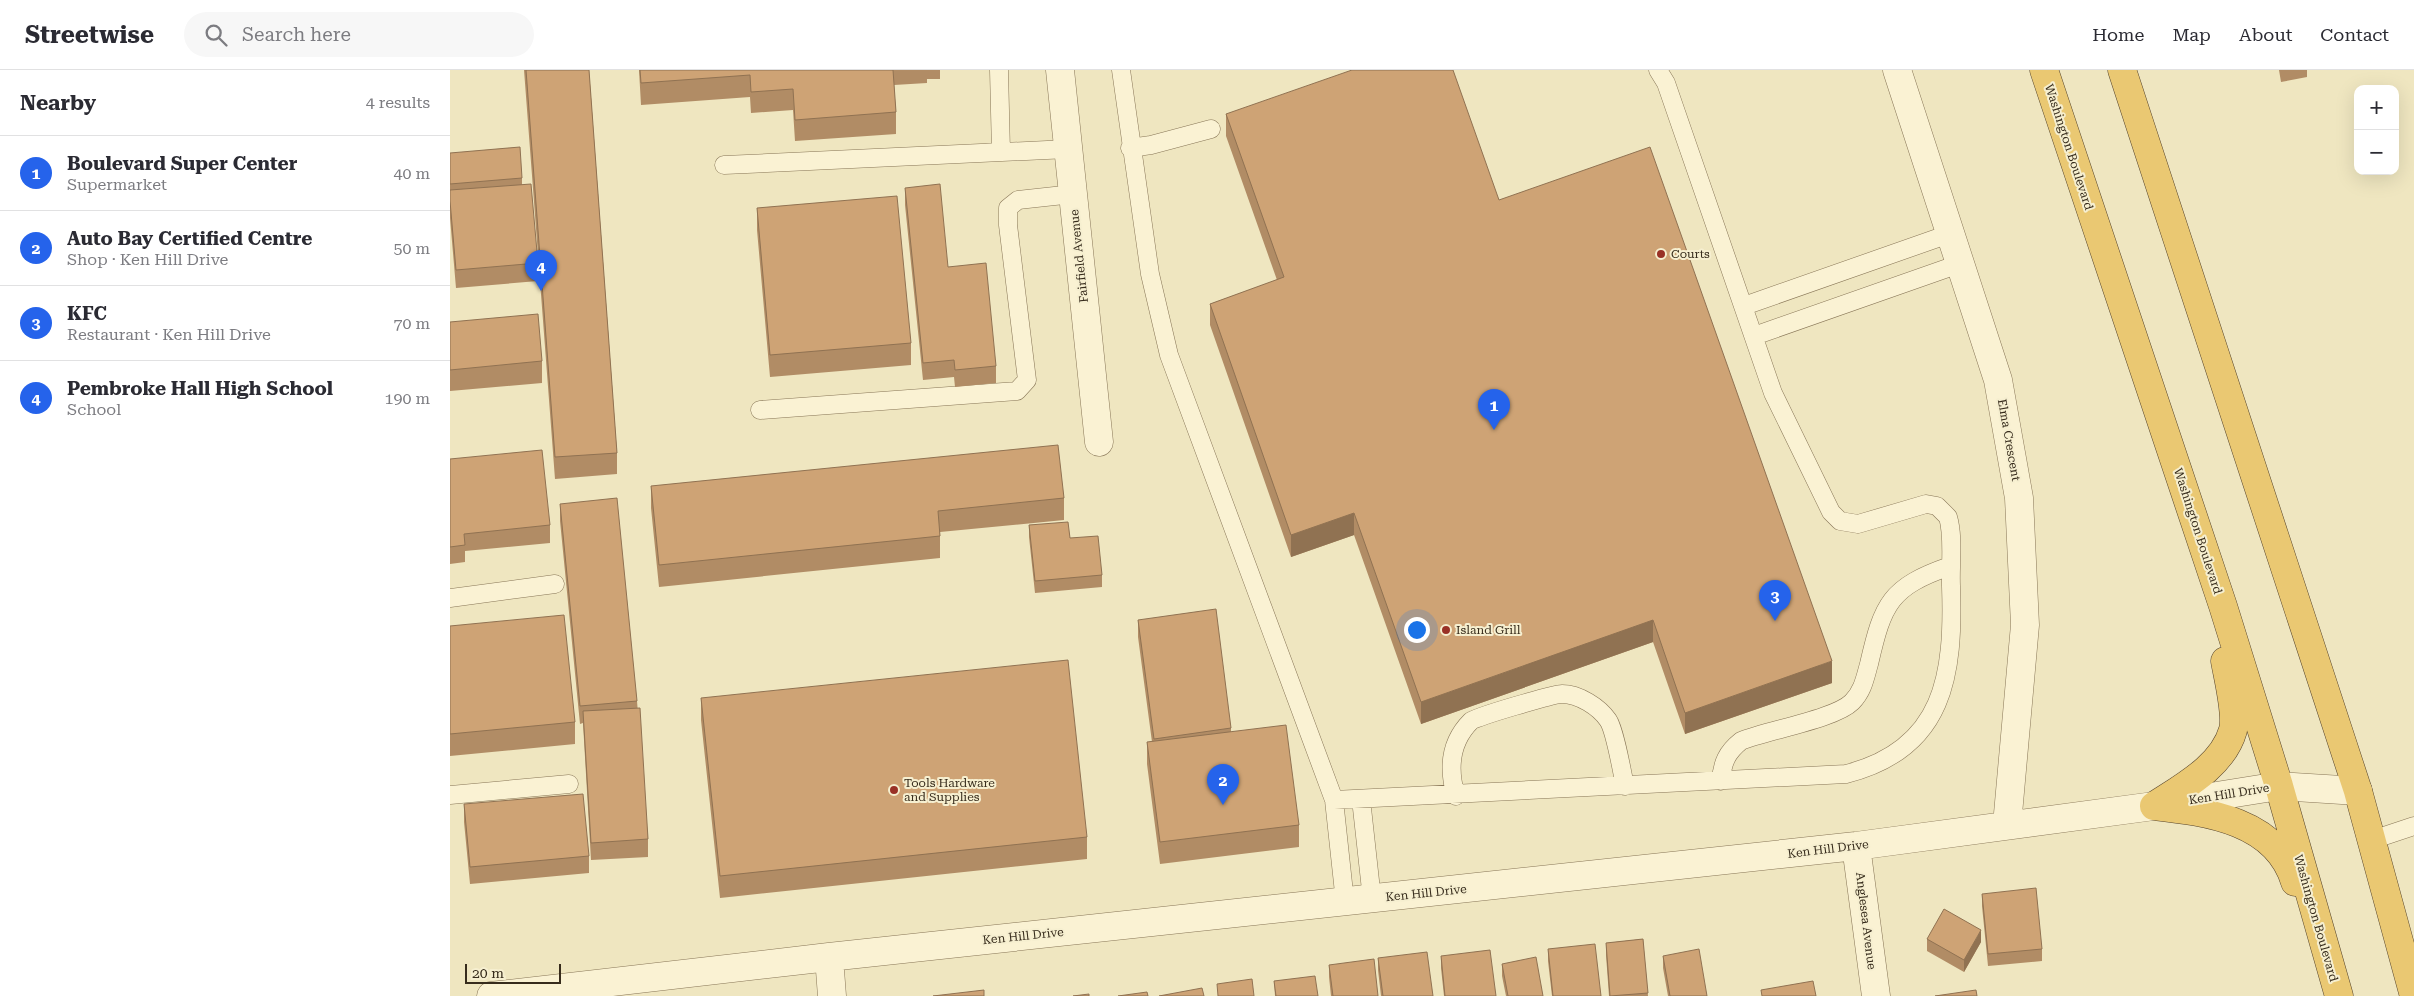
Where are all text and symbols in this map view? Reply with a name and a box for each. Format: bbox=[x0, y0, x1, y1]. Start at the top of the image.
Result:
search box bbox=[184, 12, 534, 57]
text: Streetwise bbox=[25, 21, 154, 49]
icon: search bbox=[202, 21, 230, 49]
text: Search here bbox=[242, 23, 351, 46]
text: Home bbox=[2092, 24, 2144, 45]
text: Map bbox=[2172, 24, 2211, 45]
text: About bbox=[2239, 24, 2292, 45]
text: Contact bbox=[2320, 24, 2389, 45]
street label: Washington Boulevard bbox=[2042, 82, 2096, 212]
map controls bbox=[2354, 85, 2399, 175]
button: + bbox=[2354, 85, 2399, 130]
text: Nearby bbox=[20, 91, 96, 115]
text: 4 results bbox=[366, 93, 430, 112]
button: − bbox=[2354, 130, 2399, 175]
text: Boulevard Super Center bbox=[67, 152, 297, 175]
text: 1 bbox=[32, 164, 40, 183]
text: 40 m bbox=[393, 164, 430, 183]
text: Supermarket bbox=[67, 175, 167, 194]
street label: Fairfield Avenue bbox=[1067, 208, 1091, 303]
text: Auto Bay Certified Centre bbox=[67, 227, 312, 250]
text: 2 bbox=[32, 239, 40, 258]
text: 50 m bbox=[393, 239, 430, 258]
place label: Courts bbox=[1671, 247, 1710, 261]
marker: Courts bbox=[1655, 248, 1667, 260]
text: Shop · Ken Hill Drive bbox=[67, 250, 228, 269]
pin: 4 bbox=[525, 250, 557, 291]
text: KFC bbox=[67, 302, 107, 325]
text: 3 bbox=[32, 314, 40, 333]
text: 70 m bbox=[393, 314, 430, 333]
text: Restaurant · Ken Hill Drive bbox=[67, 325, 271, 344]
text: Pembroke Hall High School bbox=[67, 377, 333, 400]
text: 4 bbox=[32, 389, 40, 408]
text: 190 m bbox=[384, 389, 430, 408]
pin: 1 bbox=[1478, 389, 1510, 430]
street label: Elma Crescent bbox=[1995, 398, 2023, 483]
text: School bbox=[67, 400, 121, 419]
street label: Washington Boulevard bbox=[2171, 466, 2225, 596]
pin: 3 bbox=[1759, 580, 1791, 621]
your location bbox=[1404, 617, 1430, 643]
place label: Island Grill bbox=[1456, 623, 1521, 637]
marker: Island Grill bbox=[1440, 624, 1452, 636]
pin: 2 bbox=[1207, 764, 1239, 805]
place label: Tools Hardware and Supplies bbox=[904, 776, 995, 804]
street label: Ken Hill Drive bbox=[2188, 781, 2271, 807]
marker: Tools Hardware and Supplies bbox=[888, 784, 900, 796]
street label: Ken Hill Drive bbox=[1787, 837, 1870, 861]
street label: Washington Boulevard bbox=[2291, 853, 2341, 983]
street label: Anglesea Avenue bbox=[1853, 872, 1879, 971]
street label: Ken Hill Drive bbox=[1385, 882, 1468, 904]
street label: Ken Hill Drive bbox=[982, 925, 1065, 947]
scale bar bbox=[465, 961, 561, 984]
text: 20 m bbox=[472, 965, 504, 981]

